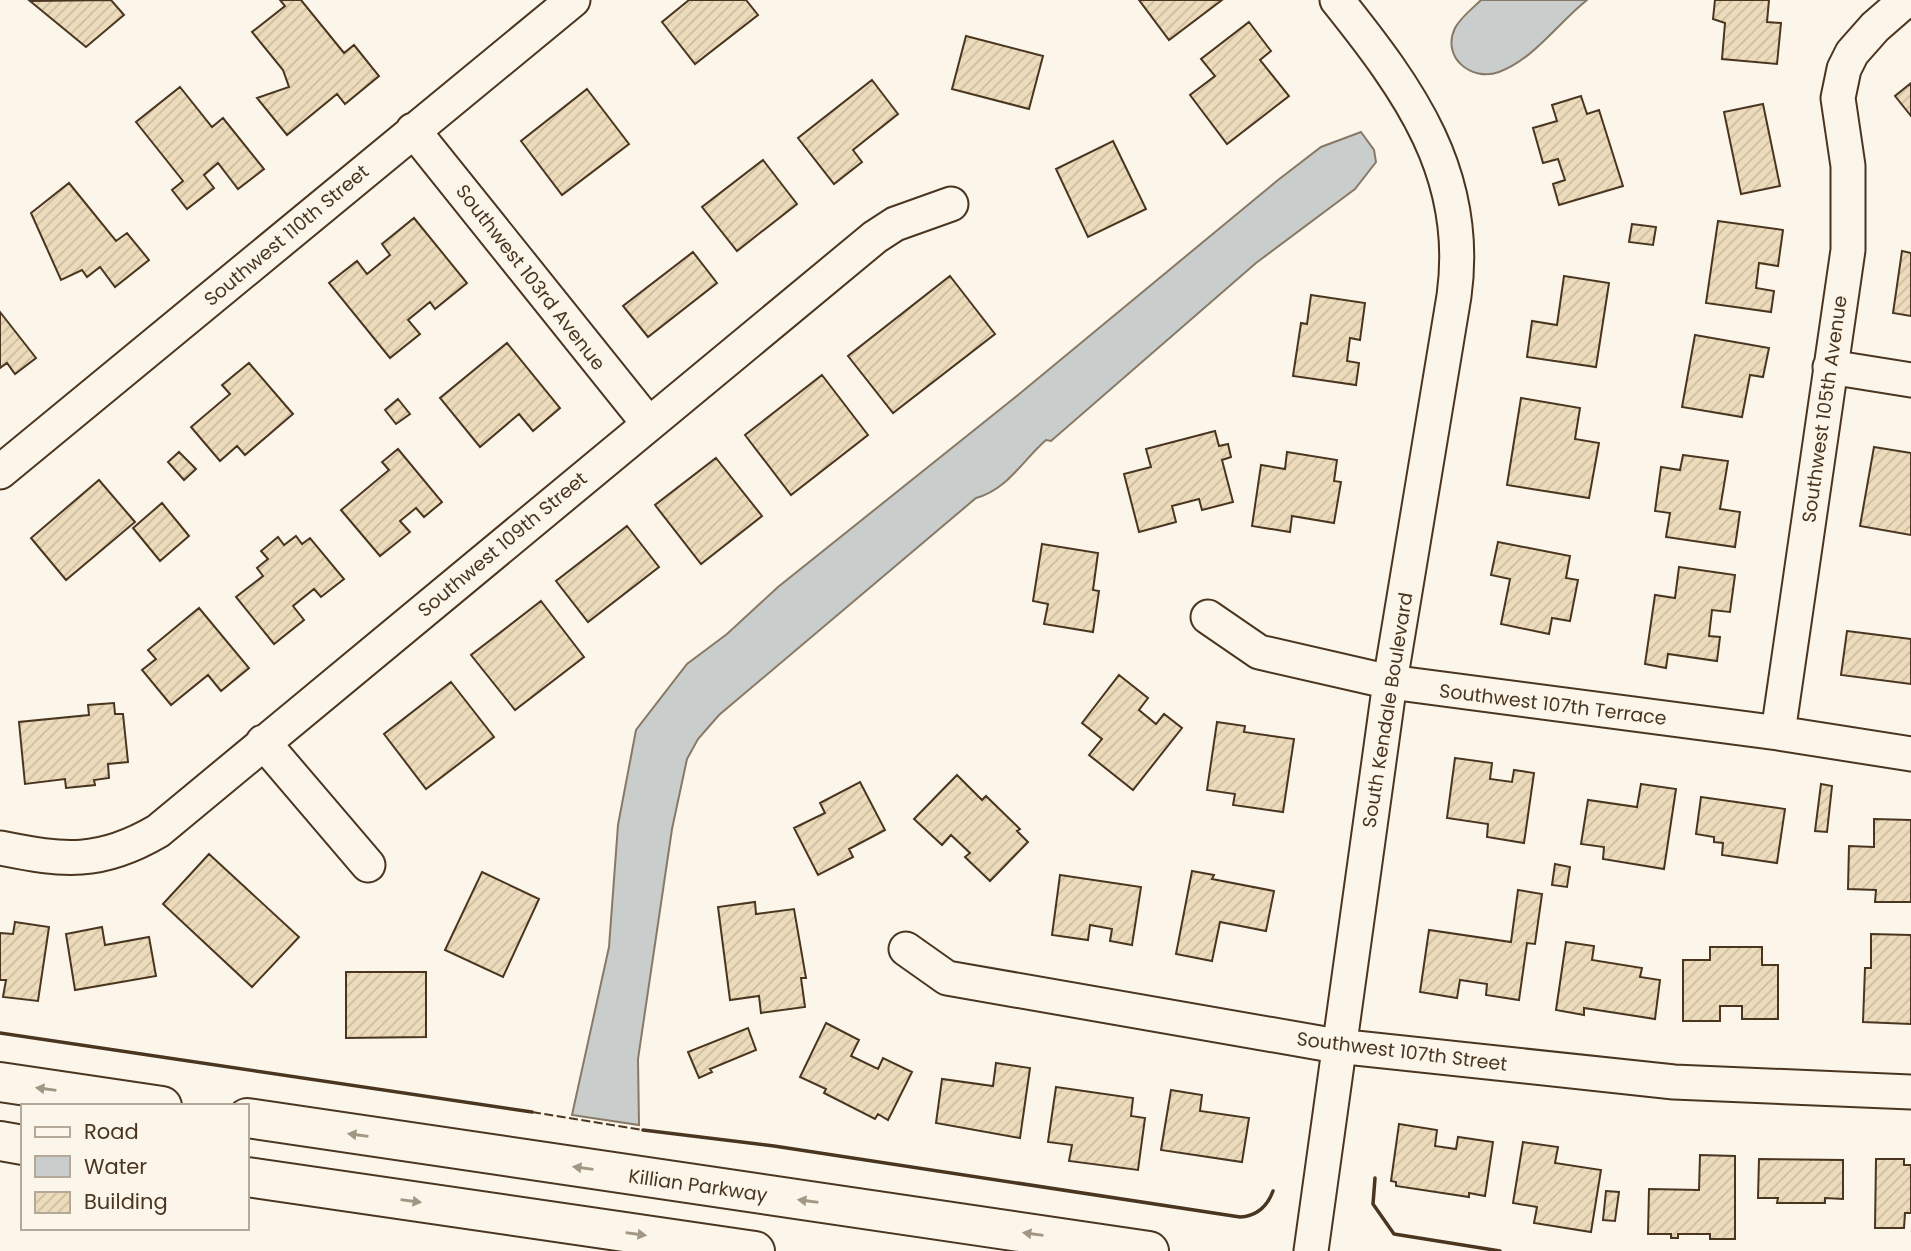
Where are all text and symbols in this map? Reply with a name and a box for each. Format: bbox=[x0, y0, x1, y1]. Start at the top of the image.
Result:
street label: Southwest 110th Street bbox=[198, 158, 375, 312]
street label: Southwest 103rd Avenue bbox=[449, 179, 612, 376]
street label: Southwest 105th Avenue bbox=[1795, 294, 1854, 524]
street label: Southwest 109th Street bbox=[412, 465, 593, 623]
street label: South Kendale Boulevard bbox=[1356, 590, 1419, 830]
street label: Southwest 107th Terrace bbox=[1438, 677, 1668, 732]
street label: Southwest 107th Street bbox=[1295, 1025, 1509, 1078]
one-way arrow bbox=[35, 1083, 57, 1094]
legend bbox=[21, 1104, 248, 1230]
text: Road bbox=[84, 1117, 139, 1146]
one-way arrow bbox=[347, 1129, 369, 1140]
text: Water bbox=[84, 1152, 147, 1181]
one-way arrow bbox=[572, 1162, 594, 1173]
street label: Killian Parkway bbox=[627, 1162, 769, 1209]
text: Building bbox=[84, 1187, 168, 1216]
one-way arrow bbox=[797, 1195, 819, 1206]
one-way arrow bbox=[400, 1196, 422, 1207]
one-way arrow bbox=[1022, 1228, 1044, 1239]
one-way arrow bbox=[625, 1229, 647, 1240]

